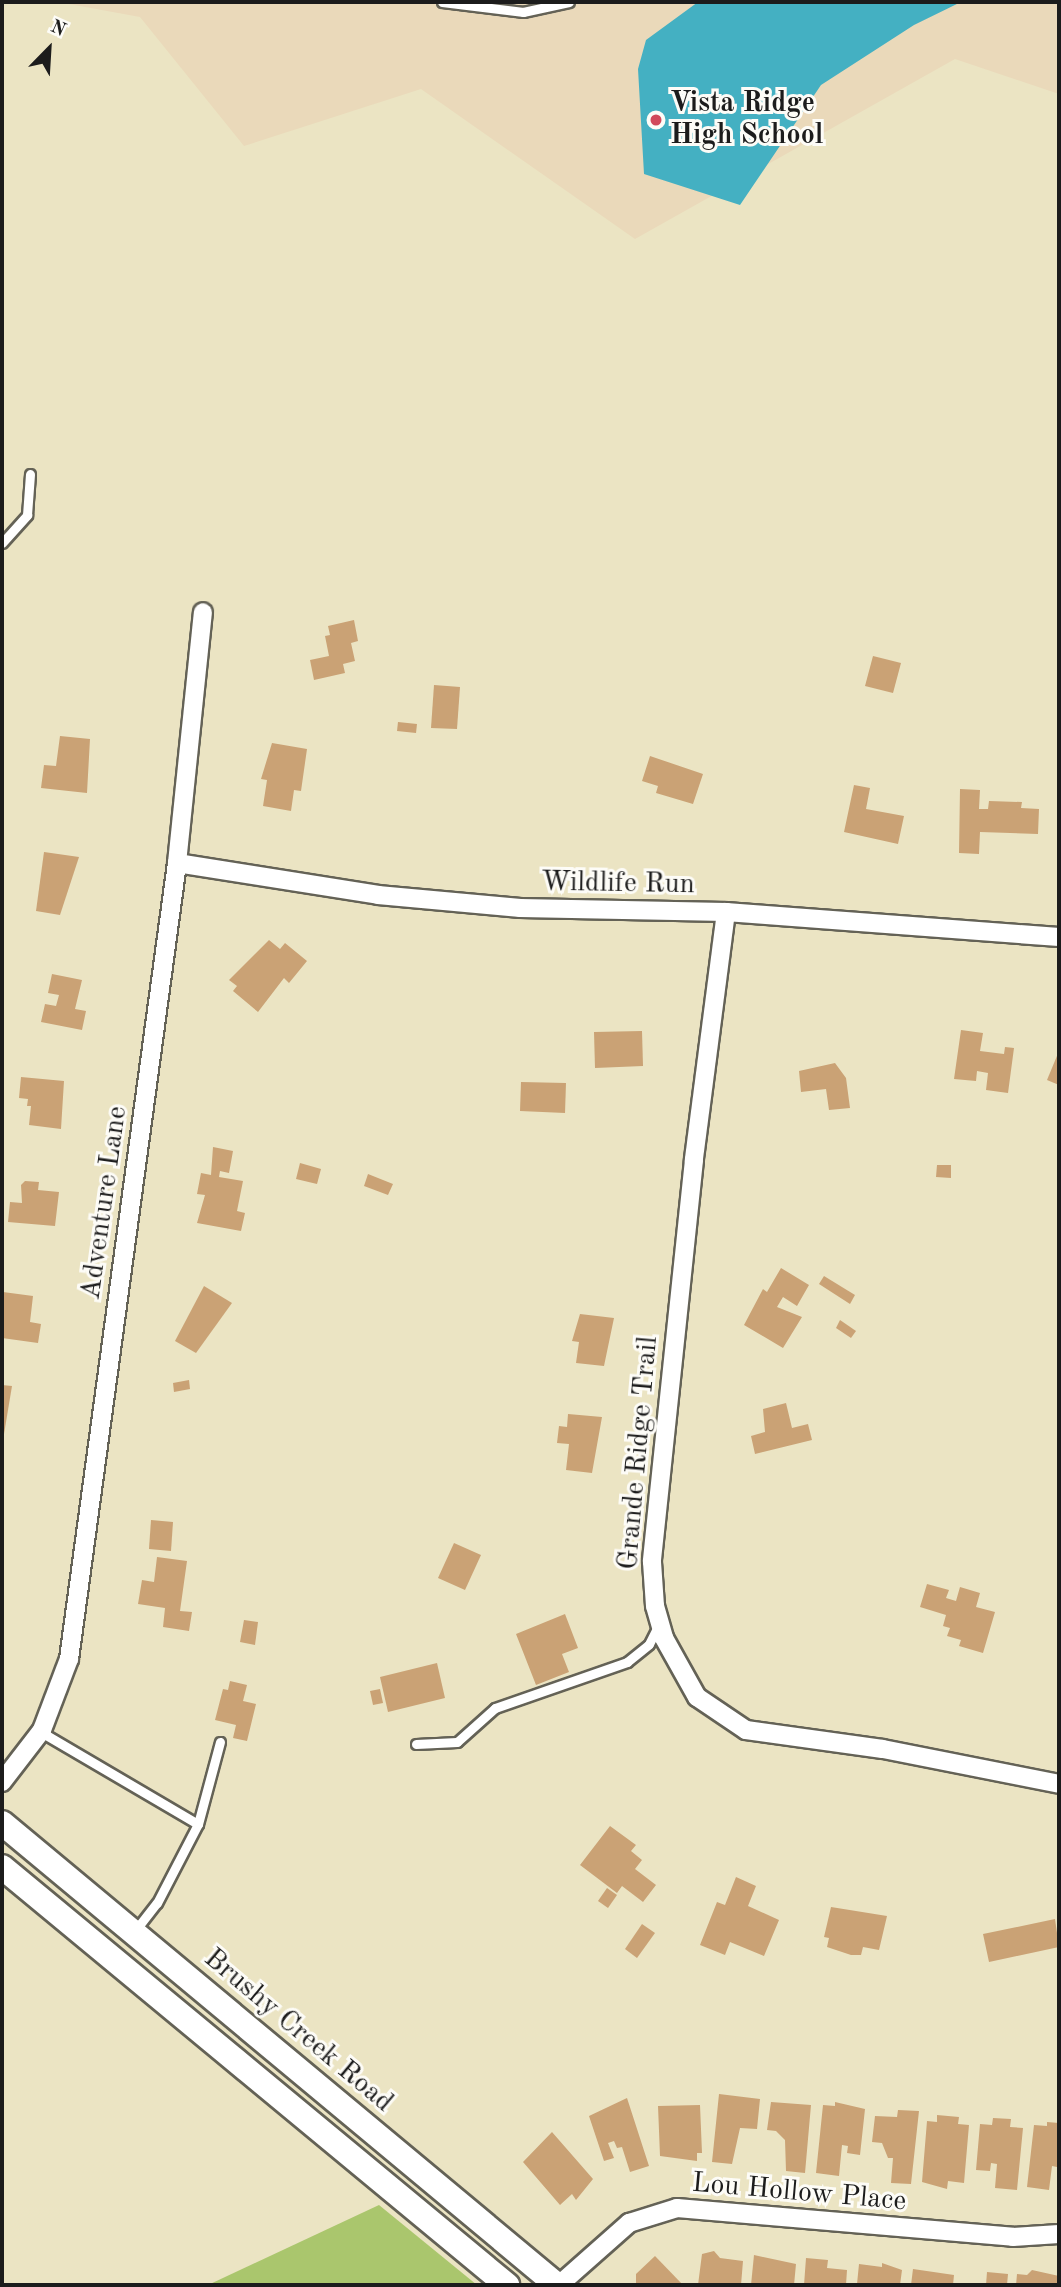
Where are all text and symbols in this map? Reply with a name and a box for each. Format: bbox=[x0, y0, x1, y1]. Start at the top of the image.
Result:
north arrow bbox=[14, 14, 84, 84]
text: N bbox=[47, 18, 68, 41]
place label: Vista Ridge High School bbox=[670, 87, 823, 153]
marker: Vista Ridge High School bbox=[648, 112, 664, 128]
street label: Wildlife Run bbox=[541, 866, 695, 902]
street label: Adventure Lane bbox=[75, 1104, 135, 1302]
street label: Grande Ridge Trail bbox=[612, 1335, 666, 1571]
street label: Brushy Creek Road bbox=[197, 1942, 399, 2120]
street label: Lou Hollow Place bbox=[690, 2167, 908, 2219]

